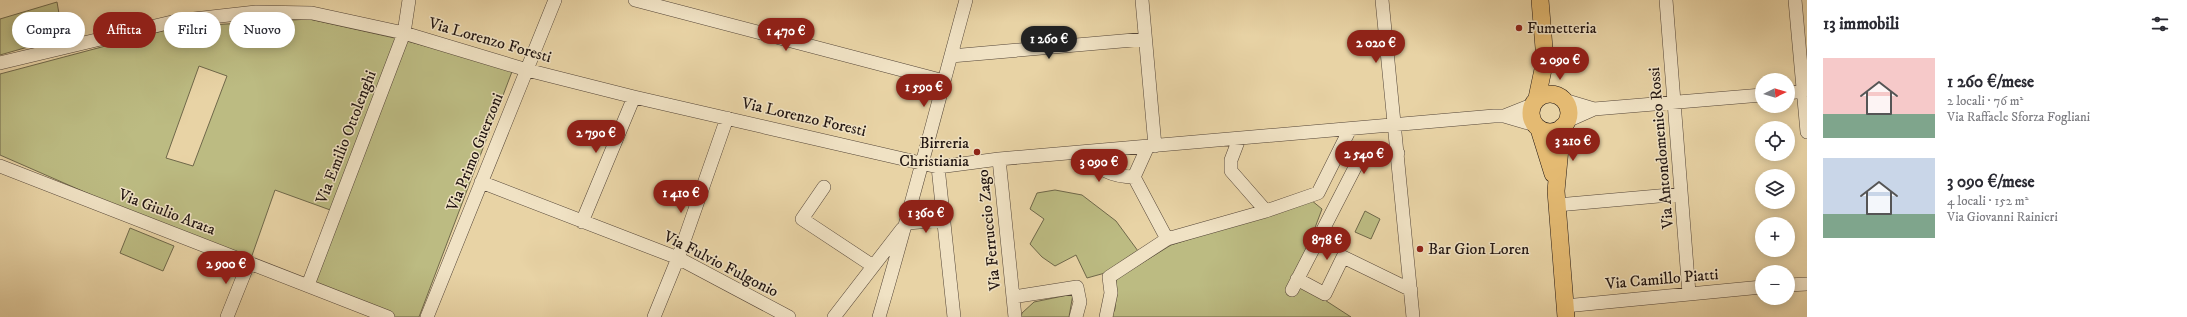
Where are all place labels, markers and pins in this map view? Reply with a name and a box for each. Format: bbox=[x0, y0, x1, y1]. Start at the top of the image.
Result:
pin: 1 470 € bbox=[749, 18, 823, 52]
place label: Fumetteria bbox=[1527, 18, 1597, 38]
marker: Fumetteria bbox=[1514, 23, 1524, 33]
pin: 1 260 € bbox=[1012, 26, 1086, 60]
pin: 2 020 € bbox=[1339, 30, 1413, 64]
pin: 2 090 € bbox=[1523, 47, 1597, 81]
pin: 1 590 € bbox=[887, 74, 961, 108]
pin: 2 790 € bbox=[559, 120, 633, 154]
pin: 3 210 € bbox=[1536, 128, 1610, 162]
place label: Birreria Christiania bbox=[899, 133, 969, 171]
pin: 2 540 € bbox=[1327, 141, 1401, 175]
marker: Birreria Christiania bbox=[972, 147, 982, 157]
pin: 3 090 € bbox=[1062, 149, 1136, 183]
pin: 1 410 € bbox=[644, 180, 718, 214]
pin: 1 360 € bbox=[889, 200, 963, 234]
pin: 878 € bbox=[1299, 227, 1355, 261]
place label: Bar Gion Loren bbox=[1428, 239, 1530, 259]
marker: Bar Gion Loren bbox=[1415, 244, 1425, 254]
pin: 2 900 € bbox=[189, 251, 263, 285]

